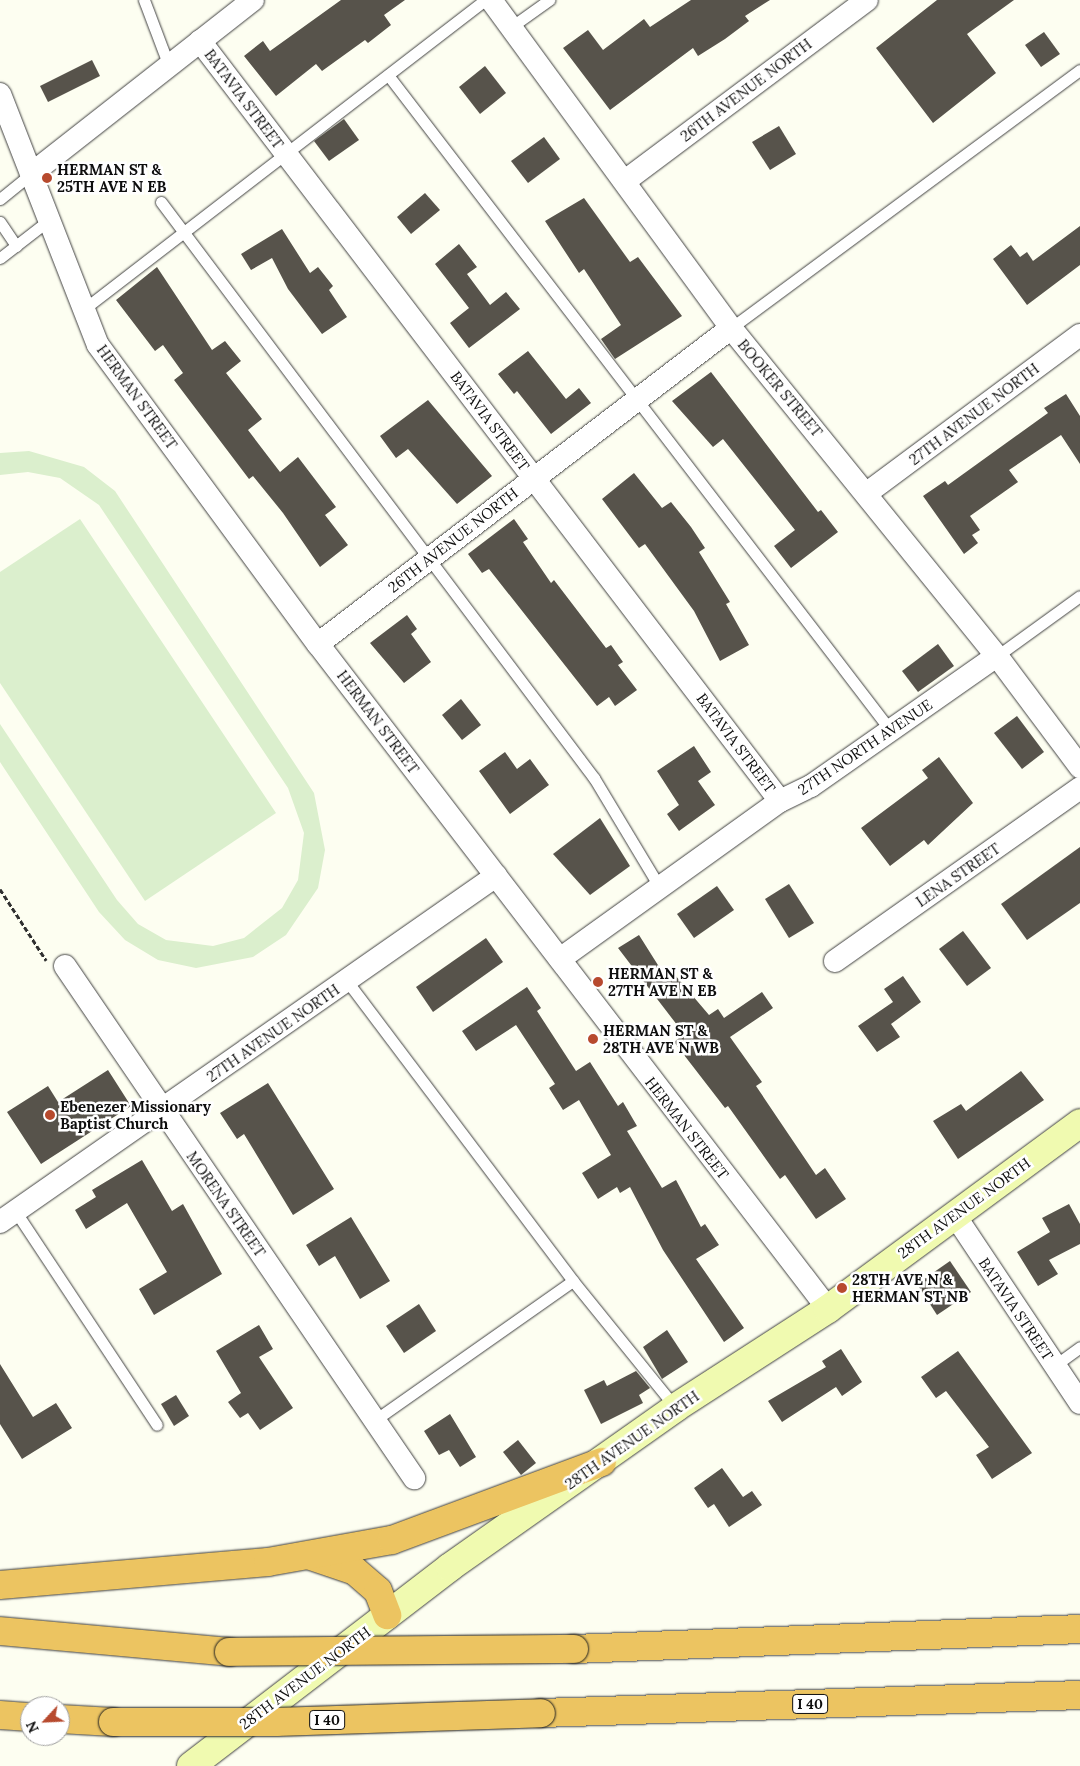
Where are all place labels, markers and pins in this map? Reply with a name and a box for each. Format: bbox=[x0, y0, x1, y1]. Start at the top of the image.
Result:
place label: HERMAN ST & 25TH AVE N EB bbox=[57, 160, 166, 195]
marker: HERMAN ST & 25TH AVE N EB bbox=[41, 172, 53, 184]
place label: HERMAN ST & 27TH AVE N EB bbox=[608, 964, 717, 999]
marker: HERMAN ST & 27TH AVE N EB bbox=[592, 976, 604, 988]
place label: HERMAN ST & 28TH AVE N WB bbox=[603, 1021, 719, 1056]
marker: HERMAN ST & 28TH AVE N WB bbox=[587, 1033, 599, 1045]
place label: Ebenezer Missionary Baptist Church bbox=[60, 1097, 211, 1132]
marker: Ebenezer Missionary Baptist Church bbox=[44, 1109, 56, 1121]
place label: 28TH AVE N & HERMAN ST NB bbox=[852, 1270, 968, 1305]
marker: 28TH AVE N & HERMAN ST NB bbox=[836, 1282, 848, 1294]

